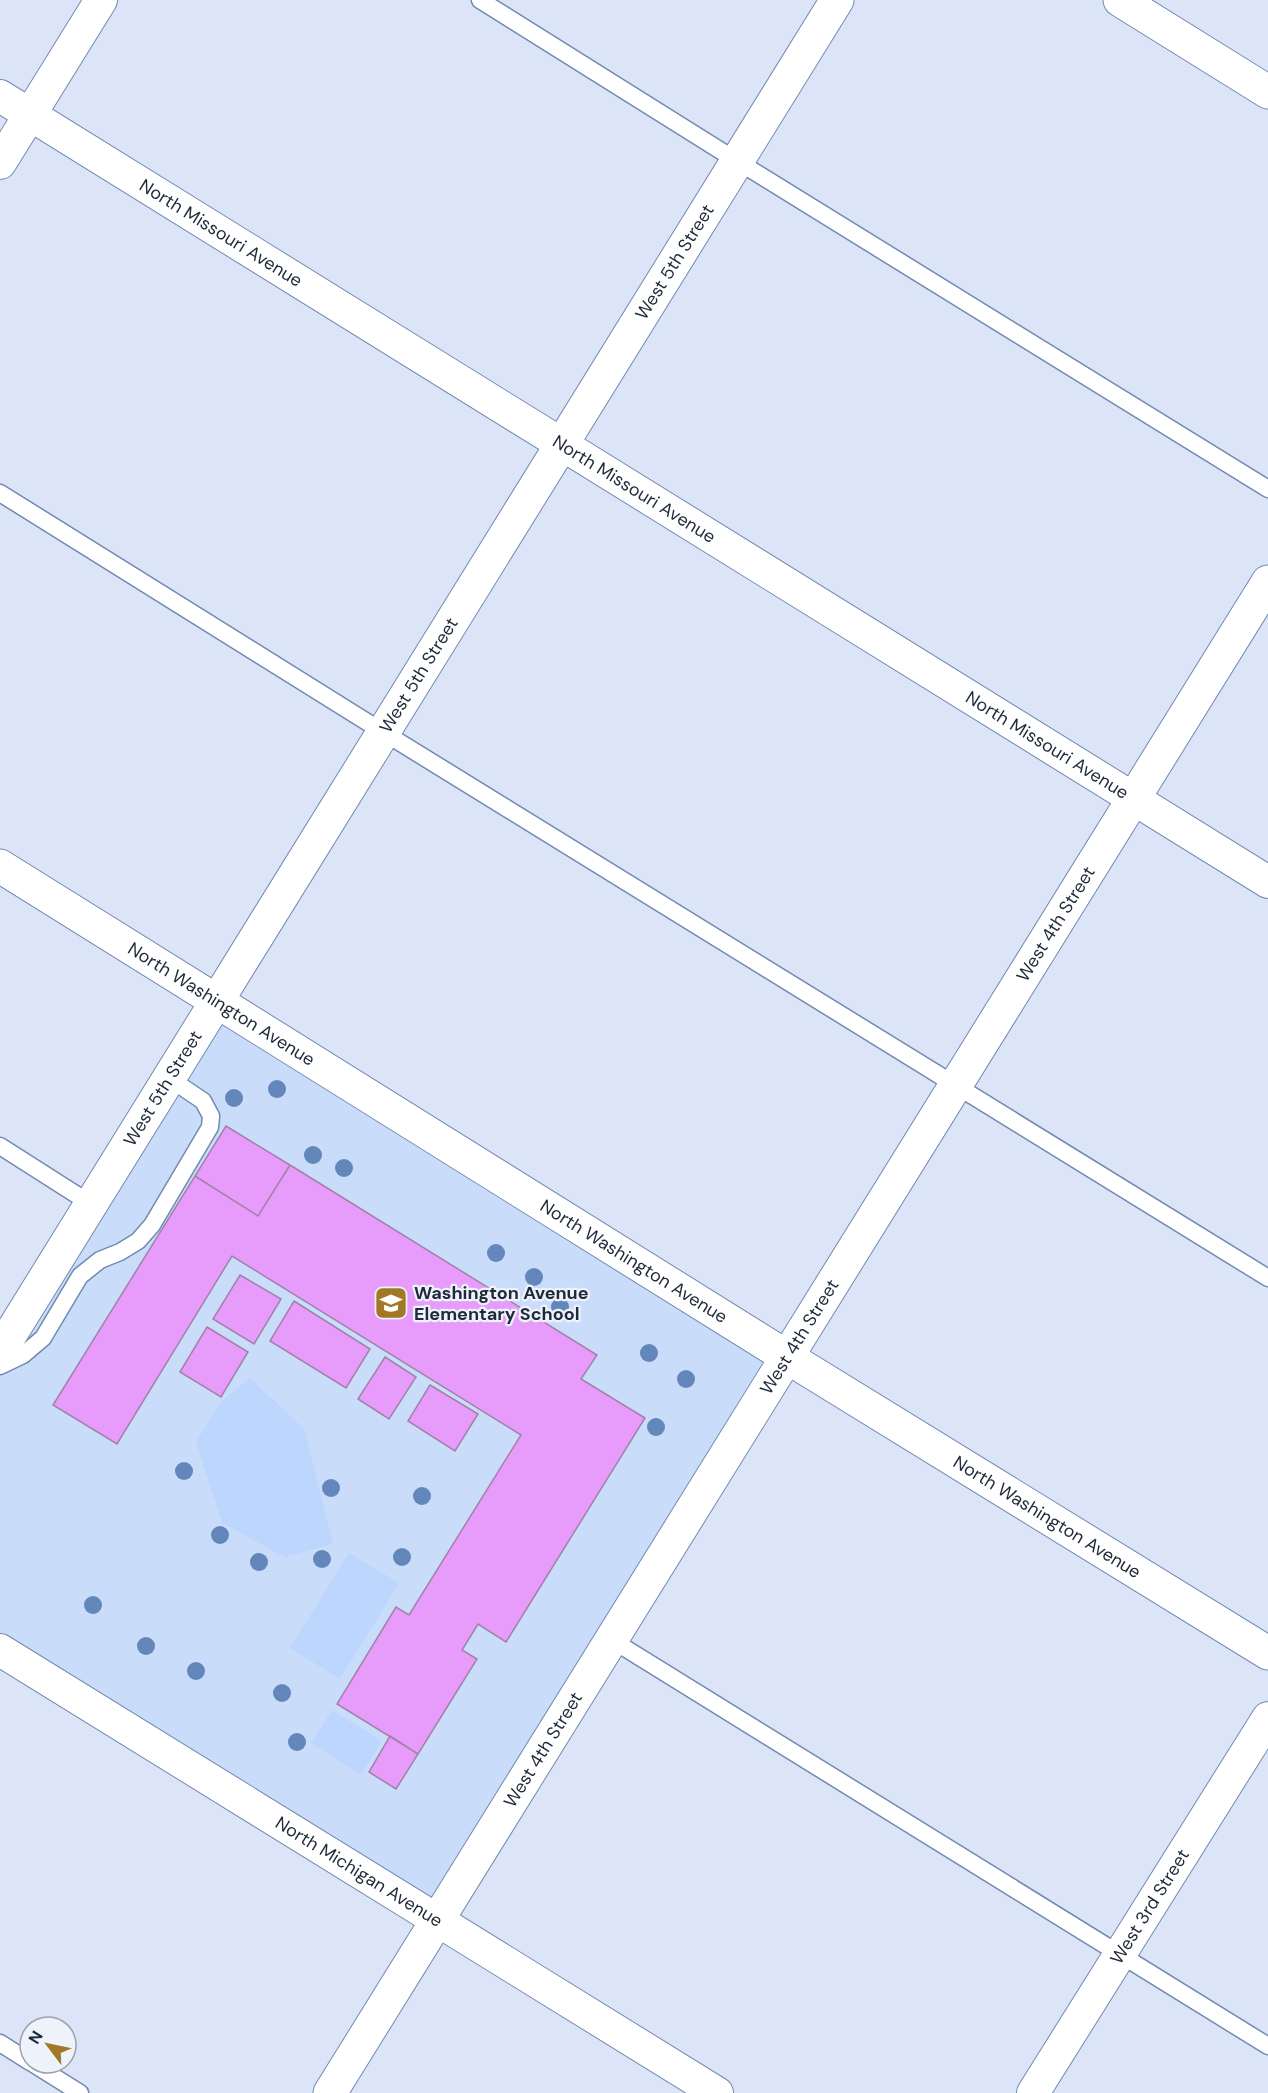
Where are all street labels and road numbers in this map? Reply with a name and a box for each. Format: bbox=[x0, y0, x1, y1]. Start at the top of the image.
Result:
street label: North Missouri Avenue bbox=[135, 173, 307, 293]
street label: West 5th Street bbox=[630, 200, 719, 324]
street label: North Missouri Avenue bbox=[548, 429, 720, 549]
street label: West 5th Street bbox=[374, 613, 464, 737]
street label: North Missouri Avenue bbox=[961, 685, 1133, 805]
street label: West 4th Street bbox=[1011, 862, 1101, 986]
street label: North Washington Avenue bbox=[123, 937, 320, 1072]
street label: West 5th Street bbox=[118, 1026, 208, 1151]
street label: North Washington Avenue bbox=[536, 1194, 732, 1329]
street label: West 4th Street bbox=[755, 1275, 844, 1399]
street label: North Washington Avenue bbox=[949, 1450, 1146, 1584]
street label: West 4th Street bbox=[498, 1688, 588, 1812]
street label: North Michigan Avenue bbox=[271, 1811, 447, 1933]
street label: West 3rd Street bbox=[1105, 1845, 1195, 1969]

